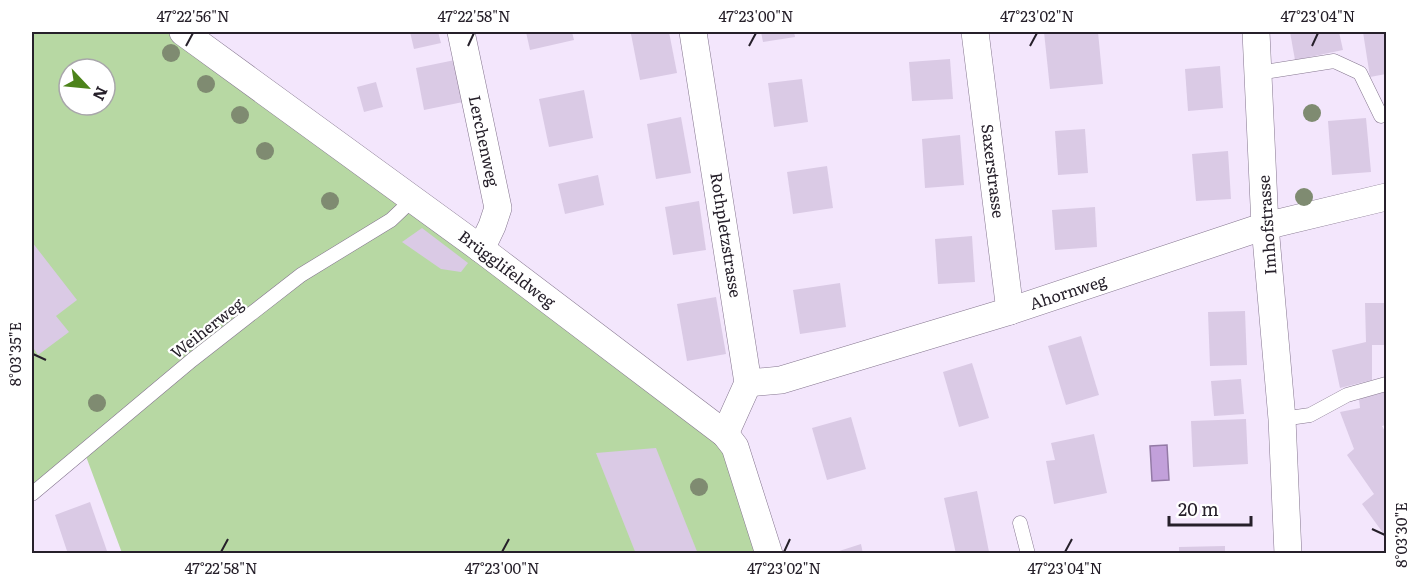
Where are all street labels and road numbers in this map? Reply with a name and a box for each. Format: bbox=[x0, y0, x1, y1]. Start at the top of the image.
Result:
street label: Lerchenweg bbox=[464, 93, 506, 189]
street label: Saxerstrasse bbox=[976, 122, 1012, 219]
street label: Rothpletzstrasse bbox=[705, 171, 749, 299]
street label: Imhofstrasse bbox=[1251, 174, 1281, 276]
street label: Brügglifeldweg bbox=[454, 224, 561, 313]
street label: Ahornweg bbox=[1026, 267, 1109, 315]
street label: Weiherweg bbox=[165, 291, 248, 363]

